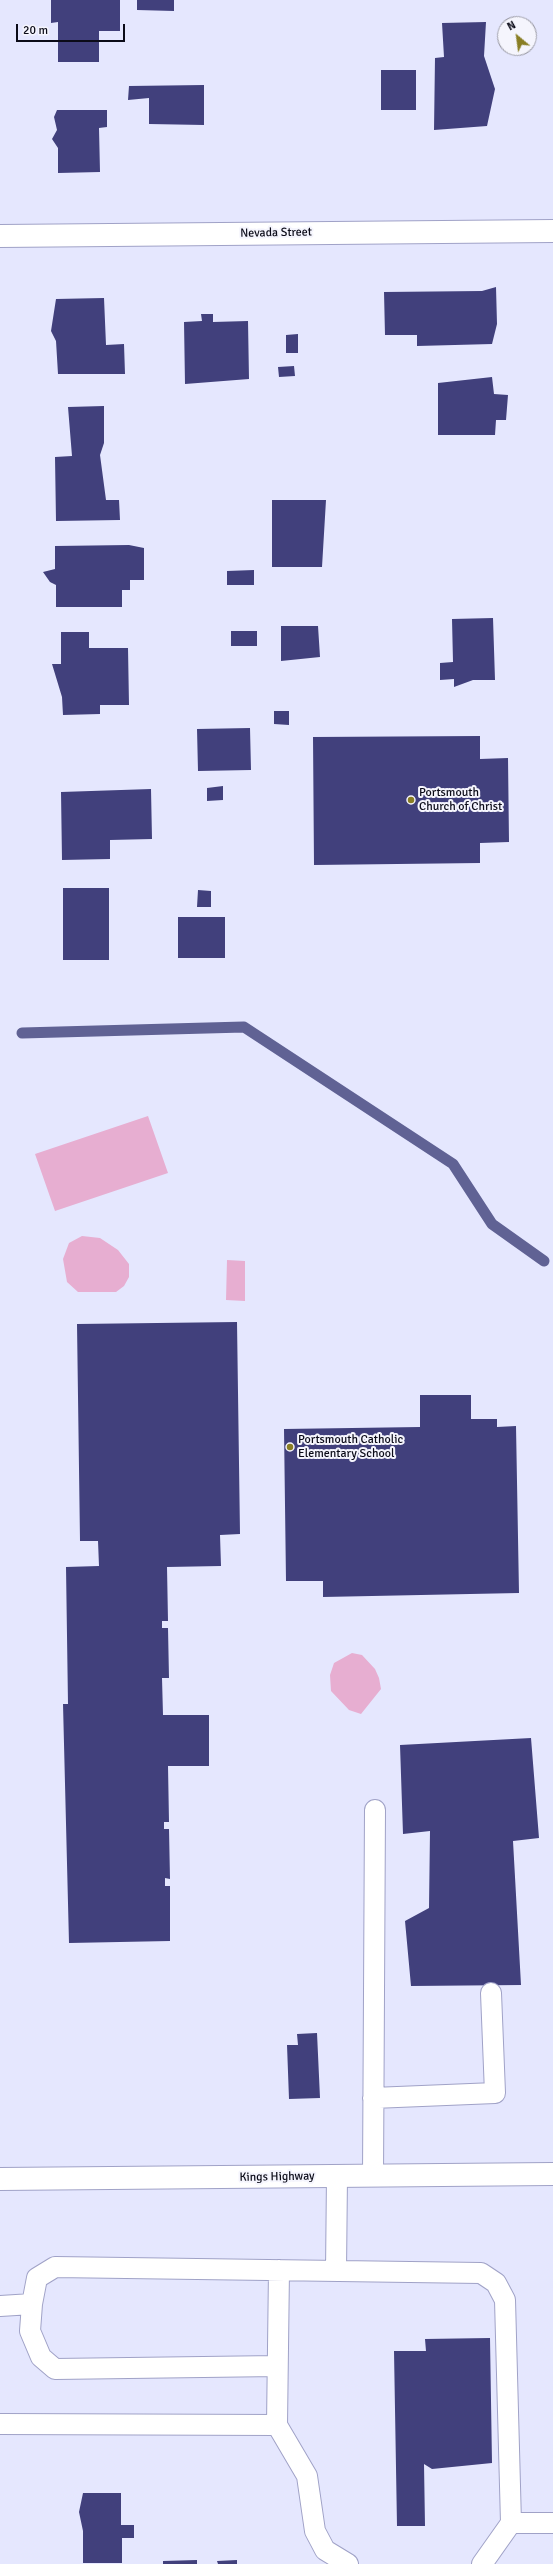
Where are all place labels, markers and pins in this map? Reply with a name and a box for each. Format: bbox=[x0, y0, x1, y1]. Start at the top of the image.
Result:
place label: Portsmouth Church of Christ bbox=[419, 786, 502, 814]
marker: Portsmouth Church of Christ bbox=[406, 795, 416, 805]
place label: Portsmouth Catholic Elementary School bbox=[298, 1433, 403, 1461]
marker: Portsmouth Catholic Elementary School bbox=[285, 1442, 295, 1452]

